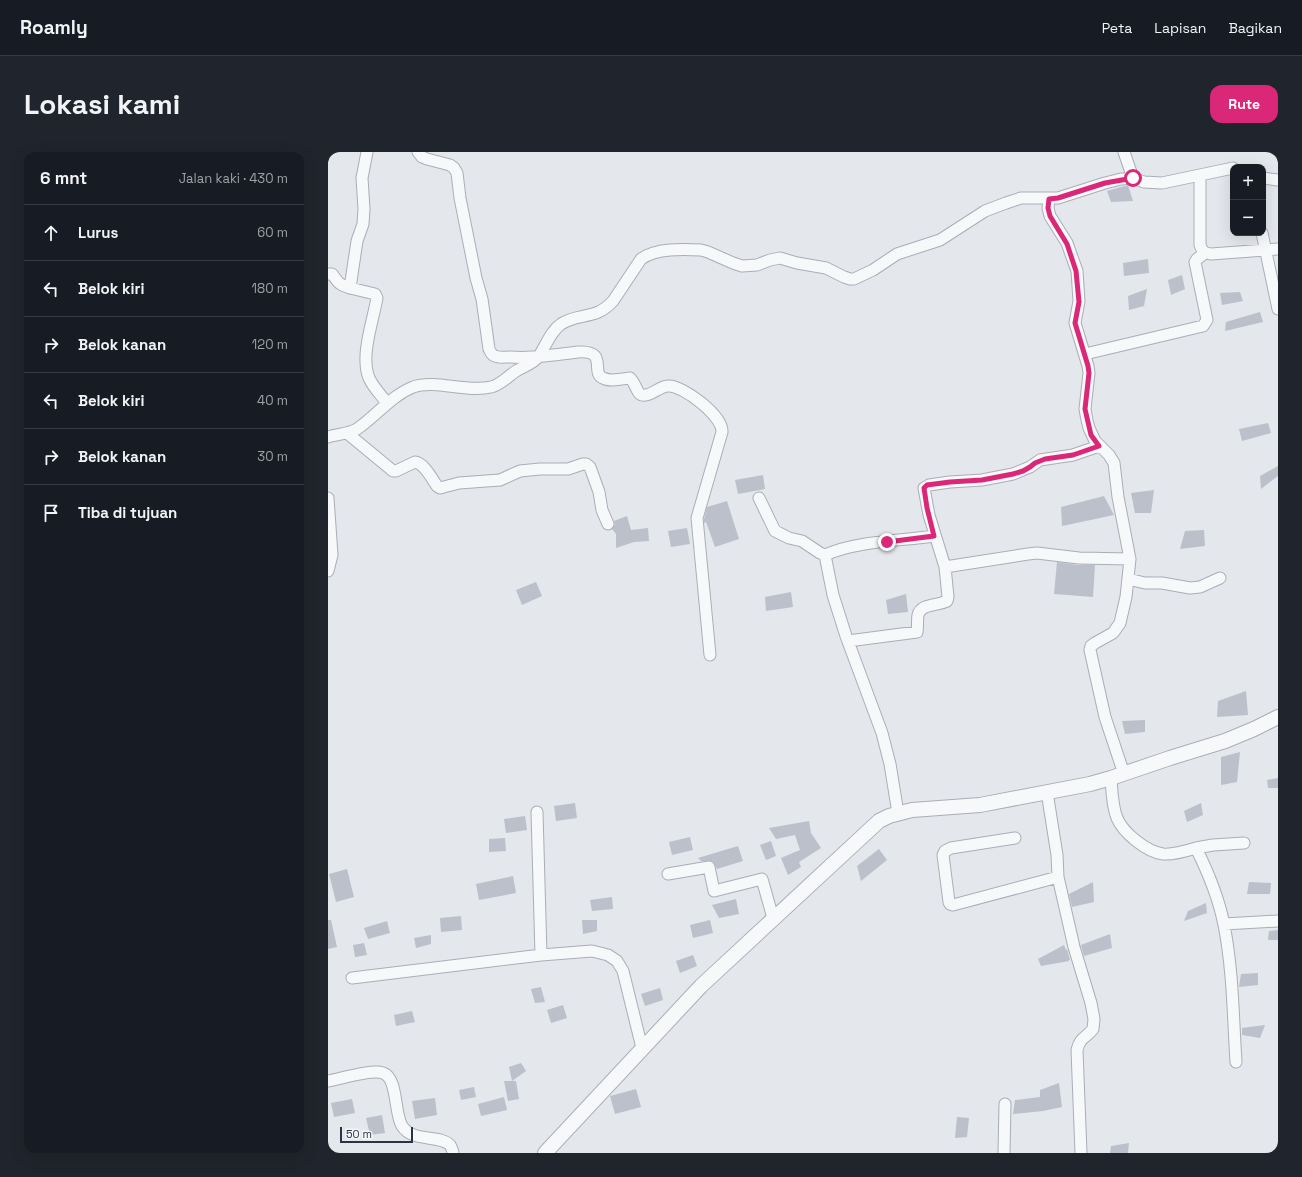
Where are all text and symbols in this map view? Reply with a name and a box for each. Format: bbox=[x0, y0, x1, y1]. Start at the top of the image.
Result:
text: Roamly bbox=[20, 15, 88, 40]
text: Peta bbox=[1102, 19, 1132, 37]
text: Lapisan bbox=[1154, 19, 1206, 37]
text: Bagikan bbox=[1228, 19, 1282, 37]
button: Rute bbox=[1210, 85, 1278, 123]
text: Lokasi kami bbox=[24, 86, 180, 122]
map controls bbox=[1230, 164, 1266, 236]
button: + bbox=[1230, 164, 1266, 200]
text: 6 mnt bbox=[40, 167, 87, 189]
route start bbox=[1124, 169, 1142, 187]
text: Jalan kaki · 430 m bbox=[179, 170, 288, 187]
button: − bbox=[1230, 200, 1266, 236]
icon: ahead bbox=[40, 222, 62, 244]
text: Lurus bbox=[78, 223, 118, 242]
text: 60 m bbox=[257, 224, 288, 241]
icon: left bbox=[40, 278, 62, 300]
text: Belok kiri bbox=[78, 279, 144, 298]
text: 180 m bbox=[252, 280, 288, 297]
icon: right bbox=[40, 334, 62, 356]
text: Belok kanan bbox=[78, 335, 166, 354]
text: 120 m bbox=[252, 336, 288, 353]
icon: left bbox=[40, 390, 62, 412]
text: Belok kiri bbox=[78, 391, 144, 410]
text: 40 m bbox=[257, 392, 288, 409]
icon: right bbox=[40, 446, 62, 468]
text: Belok kanan bbox=[78, 447, 166, 466]
text: 30 m bbox=[257, 448, 288, 465]
icon: arrive bbox=[40, 502, 62, 524]
text: Tiba di tujuan bbox=[78, 503, 177, 522]
route end bbox=[878, 533, 896, 551]
scale bar bbox=[340, 1125, 413, 1144]
text: 50 m bbox=[346, 1127, 372, 1141]

